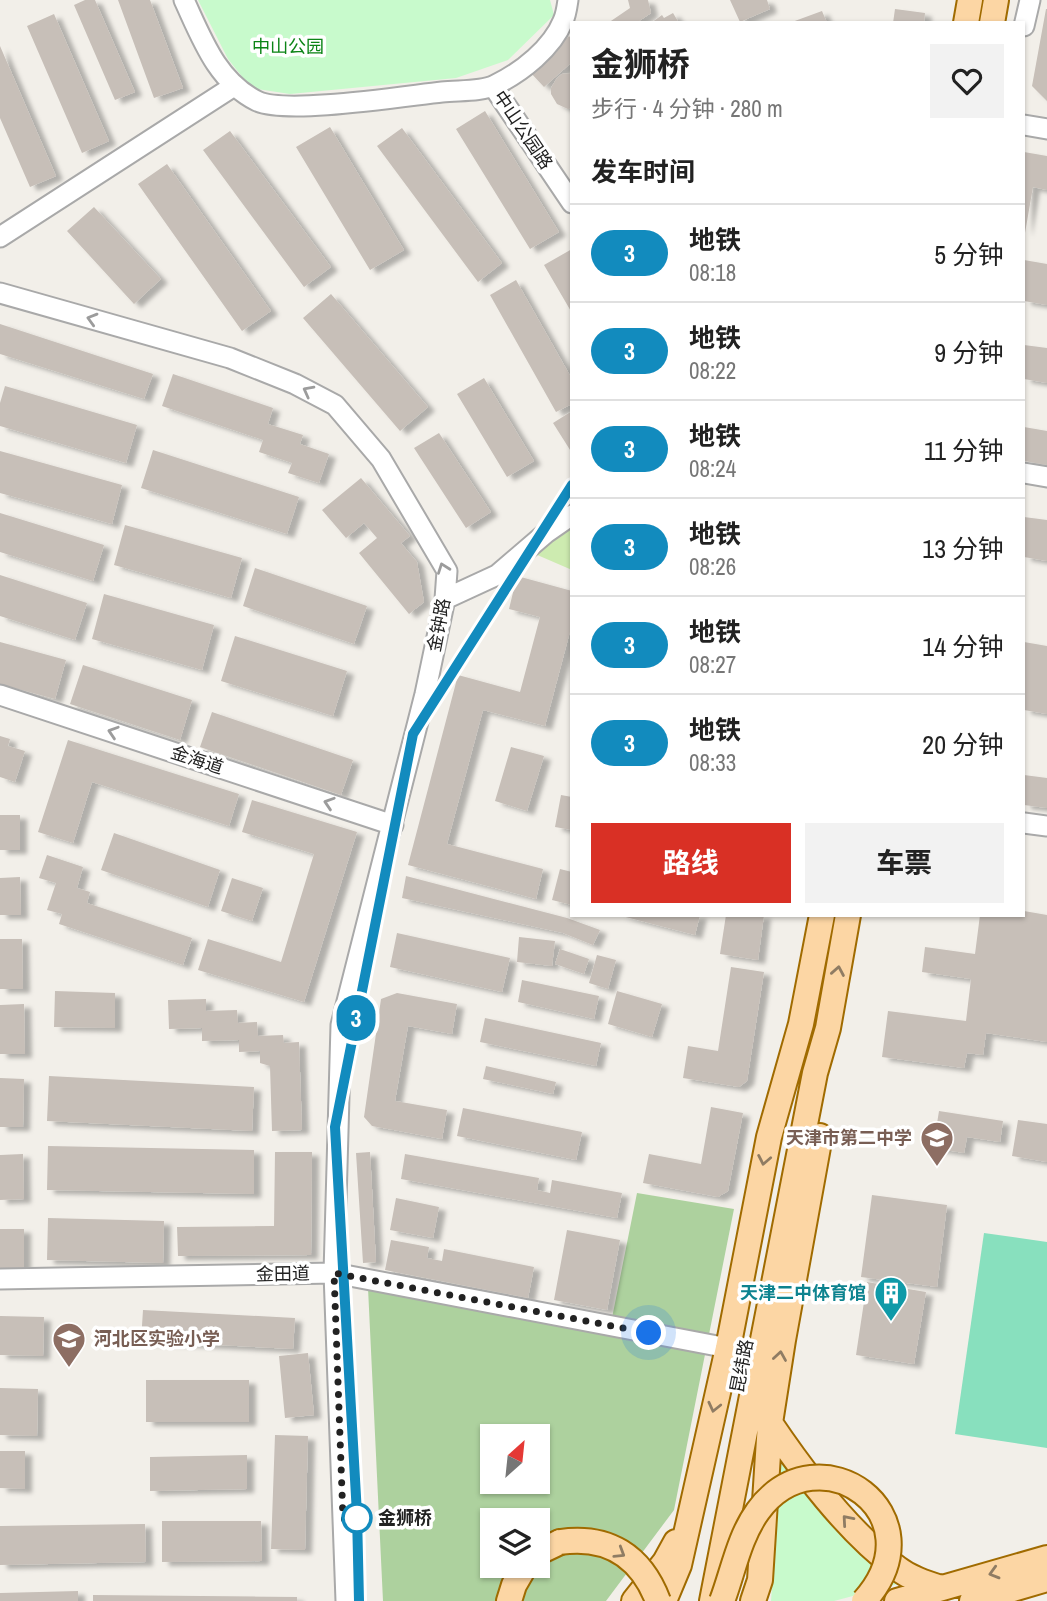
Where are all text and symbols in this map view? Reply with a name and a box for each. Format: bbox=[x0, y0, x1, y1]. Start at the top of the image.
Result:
park label: 中山公园 bbox=[252, 34, 324, 59]
text: 金狮桥 bbox=[591, 42, 690, 86]
button: heart bbox=[930, 44, 1004, 118]
street label: 中山公园路 bbox=[488, 85, 559, 174]
text: 步行 · 4 分钟 · 280 m bbox=[591, 93, 783, 124]
text: 发车时间 bbox=[591, 154, 695, 189]
text: 地铁 bbox=[689, 222, 741, 257]
text: 3 bbox=[624, 237, 635, 269]
text: 5 分钟 bbox=[934, 237, 1004, 272]
text: 08:18 bbox=[689, 257, 736, 288]
one-way arrow bbox=[86, 313, 98, 327]
text: 地铁 bbox=[689, 320, 741, 355]
text: 3 bbox=[624, 335, 635, 367]
text: 9 分钟 bbox=[934, 335, 1004, 370]
text: 08:22 bbox=[689, 355, 736, 386]
one-way arrow bbox=[302, 385, 315, 399]
text: 地铁 bbox=[689, 418, 741, 453]
text: 3 bbox=[624, 433, 635, 465]
text: 11 分钟 bbox=[924, 433, 1004, 468]
text: 08:24 bbox=[689, 453, 736, 484]
text: 地铁 bbox=[689, 516, 741, 551]
text: 3 bbox=[624, 531, 635, 563]
text: 13 分钟 bbox=[922, 531, 1004, 566]
text: 08:26 bbox=[689, 551, 736, 582]
one-way arrow bbox=[437, 562, 451, 575]
street label: 金钟路 bbox=[421, 596, 456, 654]
text: 地铁 bbox=[689, 614, 741, 649]
text: 3 bbox=[624, 629, 635, 661]
text: 14 分钟 bbox=[922, 629, 1004, 664]
text: 08:27 bbox=[689, 649, 736, 680]
text: 地铁 bbox=[689, 712, 741, 747]
one-way arrow bbox=[107, 726, 119, 740]
text: 3 bbox=[624, 727, 635, 759]
text: 20 分钟 bbox=[922, 727, 1004, 762]
street label: 金海道 bbox=[168, 739, 227, 780]
text: 08:33 bbox=[689, 747, 736, 778]
one-way arrow bbox=[323, 797, 335, 812]
button: 路线 bbox=[591, 823, 791, 903]
button: 车票 bbox=[805, 823, 1004, 903]
one-way arrow bbox=[830, 966, 845, 977]
line badge: 3 bbox=[333, 995, 379, 1041]
text: 3 bbox=[351, 1002, 361, 1034]
school or university icon: 天津市第二中学 bbox=[918, 1119, 956, 1168]
place label: 天津市第二中学 bbox=[786, 1125, 912, 1150]
one-way arrow bbox=[758, 1154, 773, 1166]
street label: 金田道 bbox=[256, 1261, 310, 1286]
building icon: 天津二中体育馆 bbox=[872, 1274, 910, 1323]
place label: 天津二中体育馆 bbox=[740, 1280, 866, 1305]
your location bbox=[631, 1315, 666, 1350]
school or university icon: 河北区实验小学 bbox=[50, 1320, 88, 1369]
place label: 河北区实验小学 bbox=[94, 1326, 220, 1351]
street label: 昆纬路 bbox=[724, 1337, 759, 1395]
one-way arrow bbox=[772, 1350, 787, 1361]
one-way arrow bbox=[708, 1401, 723, 1413]
north arrow bbox=[480, 1424, 550, 1494]
map controls bbox=[480, 1424, 550, 1578]
marker: 金狮桥 bbox=[342, 1503, 372, 1533]
place label: 金狮桥 bbox=[378, 1505, 432, 1530]
button: layers bbox=[480, 1508, 550, 1578]
one-way arrow bbox=[843, 1516, 855, 1529]
one-way arrow bbox=[612, 1544, 625, 1557]
one-way arrow bbox=[988, 1565, 1000, 1579]

